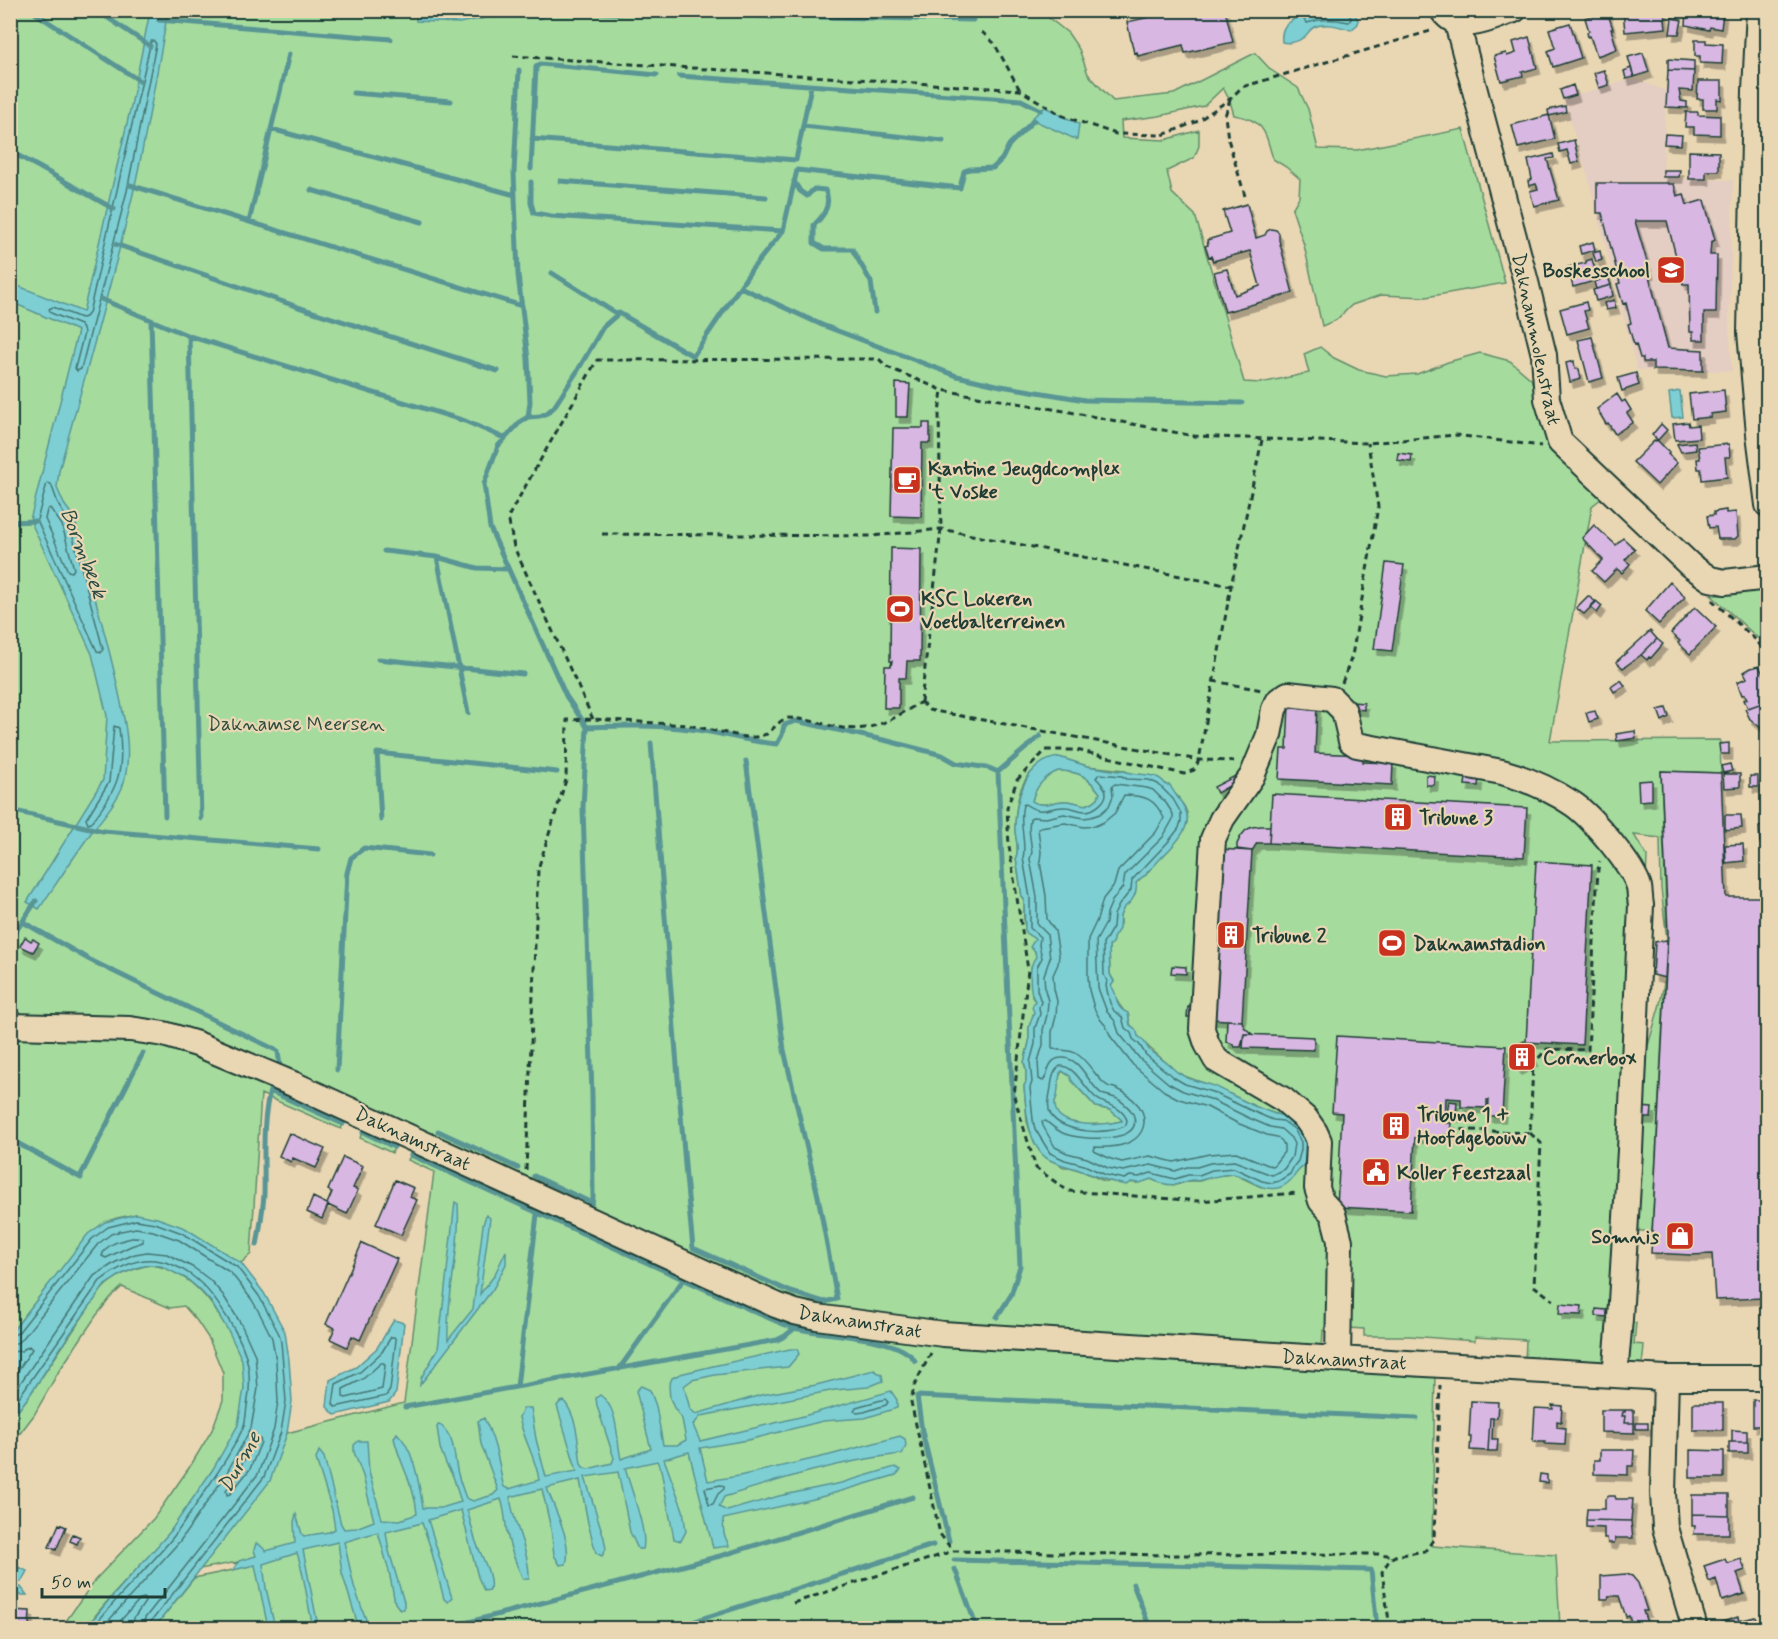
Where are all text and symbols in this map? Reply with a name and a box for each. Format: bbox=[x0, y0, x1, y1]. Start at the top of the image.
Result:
street label: Daknammolenstraat bbox=[1504, 251, 1567, 428]
school or university icon: Boskesschool bbox=[1655, 254, 1687, 286]
place label: Boskesschool bbox=[1542, 258, 1650, 285]
place label: Kantine Jeugdcomplex 't Voske bbox=[928, 456, 1120, 506]
cafe icon: Kantine Jeugdcomplex 't Voske bbox=[891, 464, 923, 496]
water label: Bormbeek bbox=[53, 504, 114, 604]
place label: KSC Lokeren Voetbalterreinen bbox=[921, 586, 1066, 636]
sports icon: KSC Lokeren Voetbalterreinen bbox=[884, 593, 916, 625]
park label: Daknamse Meersen bbox=[207, 711, 385, 738]
building icon: Tribune 3 bbox=[1382, 801, 1414, 833]
place label: Tribune 3 bbox=[1419, 805, 1494, 832]
building icon: Tribune 2 bbox=[1215, 919, 1247, 951]
place label: Tribune 2 bbox=[1252, 923, 1327, 950]
sports icon: Daknamstadion bbox=[1376, 927, 1408, 959]
place label: Daknamstadion bbox=[1413, 931, 1546, 958]
building icon: Cornerbox bbox=[1506, 1041, 1538, 1073]
place label: Cornerbox bbox=[1543, 1045, 1637, 1072]
street label: Daknamstraat bbox=[350, 1101, 475, 1178]
place label: Tribune 1 + Hoofdgebouw bbox=[1417, 1102, 1527, 1152]
building icon: Tribune 1 + Hoofdgebouw bbox=[1380, 1110, 1412, 1142]
public building icon: Koller Feestzaal bbox=[1360, 1156, 1392, 1188]
place label: Koller Feestzaal bbox=[1397, 1160, 1531, 1187]
shop icon: Somnis bbox=[1664, 1220, 1696, 1252]
place label: Somnis bbox=[1591, 1224, 1659, 1251]
street label: Daknamstraat bbox=[796, 1299, 924, 1346]
street label: Daknamstraat bbox=[1281, 1344, 1407, 1377]
water label: Durme bbox=[212, 1426, 269, 1498]
scale bar bbox=[42, 1561, 165, 1599]
text: 50 m bbox=[51, 1571, 91, 1595]

